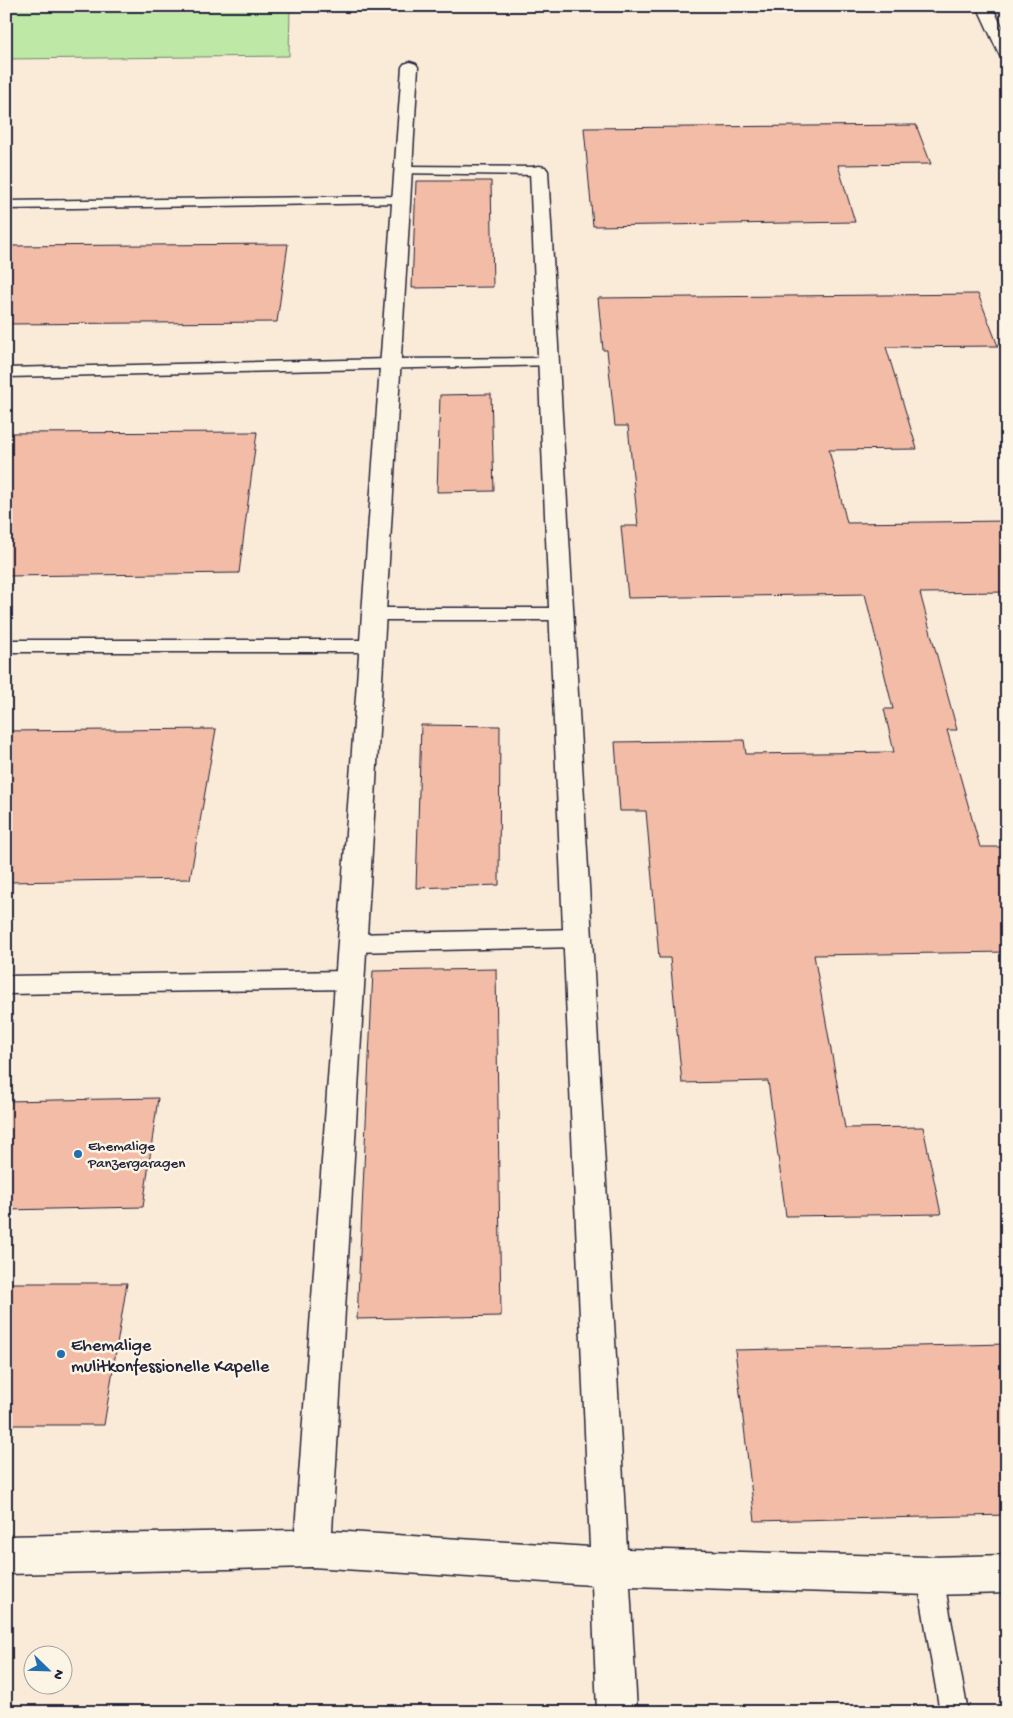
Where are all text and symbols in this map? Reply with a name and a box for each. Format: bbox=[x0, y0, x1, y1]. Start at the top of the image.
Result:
place label: Ehemalige Panzergaragen bbox=[87, 1138, 185, 1173]
marker: Ehemalige Panzergaragen bbox=[72, 1148, 84, 1160]
place label: Ehemalige mulitkonfessionelle Kapelle bbox=[71, 1336, 270, 1378]
marker: Ehemalige mulitkonfessionelle Kapelle bbox=[55, 1348, 67, 1360]
north arrow bbox=[22, 1646, 72, 1696]
text: N bbox=[48, 1667, 67, 1682]

